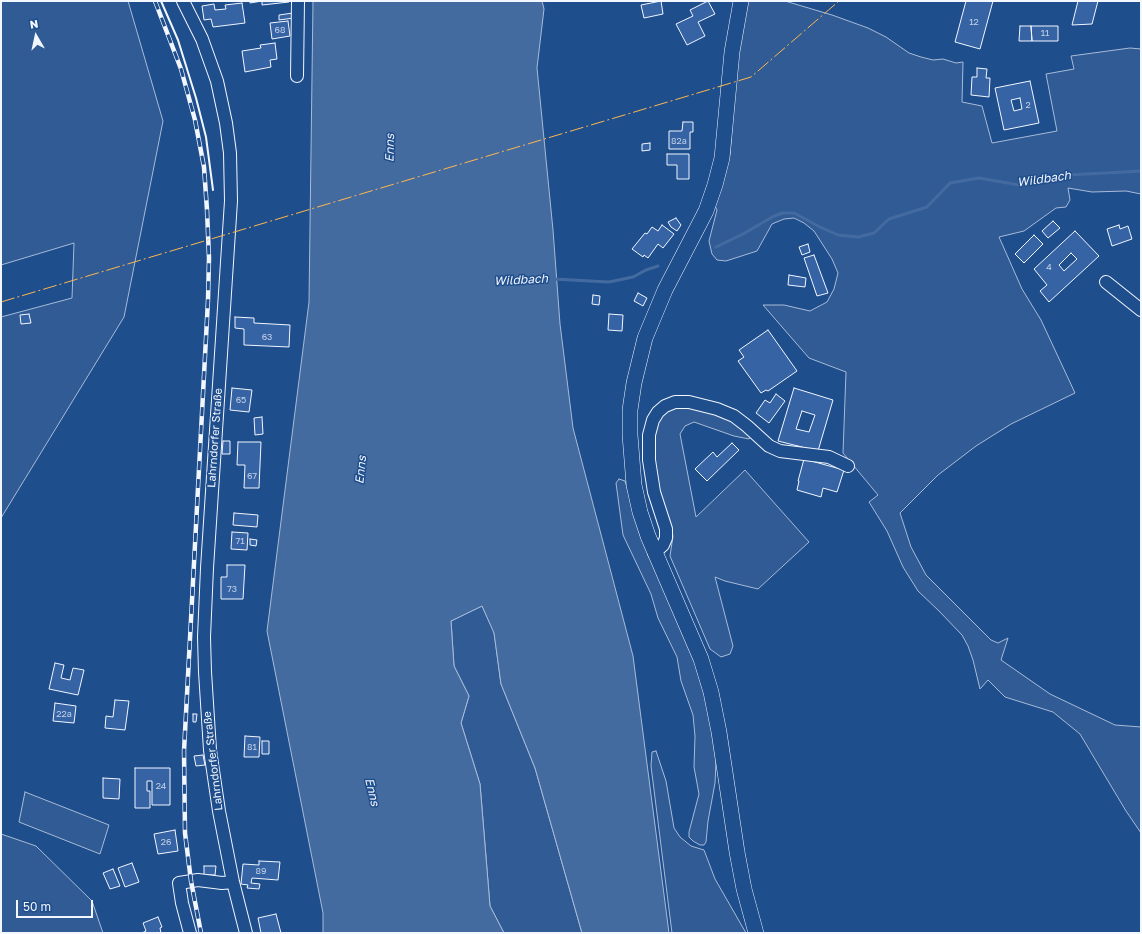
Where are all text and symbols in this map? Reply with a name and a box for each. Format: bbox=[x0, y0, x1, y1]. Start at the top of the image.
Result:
north arrow bbox=[16, 16, 56, 56]
text: N bbox=[29, 17, 39, 31]
house number: 12 bbox=[969, 17, 979, 27]
house number: 68 bbox=[275, 25, 285, 35]
house number: 11 bbox=[1041, 28, 1049, 38]
house number: 2 bbox=[1025, 100, 1031, 110]
water label: Enns bbox=[383, 134, 397, 162]
house number: 82a bbox=[671, 136, 687, 146]
water label: Wildbach bbox=[1016, 168, 1072, 190]
house number: 4 bbox=[1046, 262, 1052, 272]
water label: Wildbach bbox=[494, 271, 548, 289]
house number: 63 bbox=[262, 332, 272, 342]
street label: Lahrndorfer Straße bbox=[205, 388, 225, 488]
house number: 65 bbox=[236, 395, 246, 405]
water label: Enns bbox=[352, 455, 370, 485]
house number: 67 bbox=[247, 471, 257, 481]
house number: 71 bbox=[235, 536, 245, 546]
house number: 73 bbox=[227, 584, 237, 594]
house number: 22a bbox=[56, 709, 72, 719]
street label: Lahrndorfer Straße bbox=[200, 711, 226, 811]
house number: 81 bbox=[247, 742, 257, 752]
water label: Enns bbox=[362, 777, 382, 807]
house number: 24 bbox=[156, 781, 166, 791]
house number: 26 bbox=[161, 837, 171, 847]
house number: 89 bbox=[256, 866, 266, 876]
scale bar bbox=[18, 892, 95, 918]
text: 50 m bbox=[23, 899, 51, 914]

